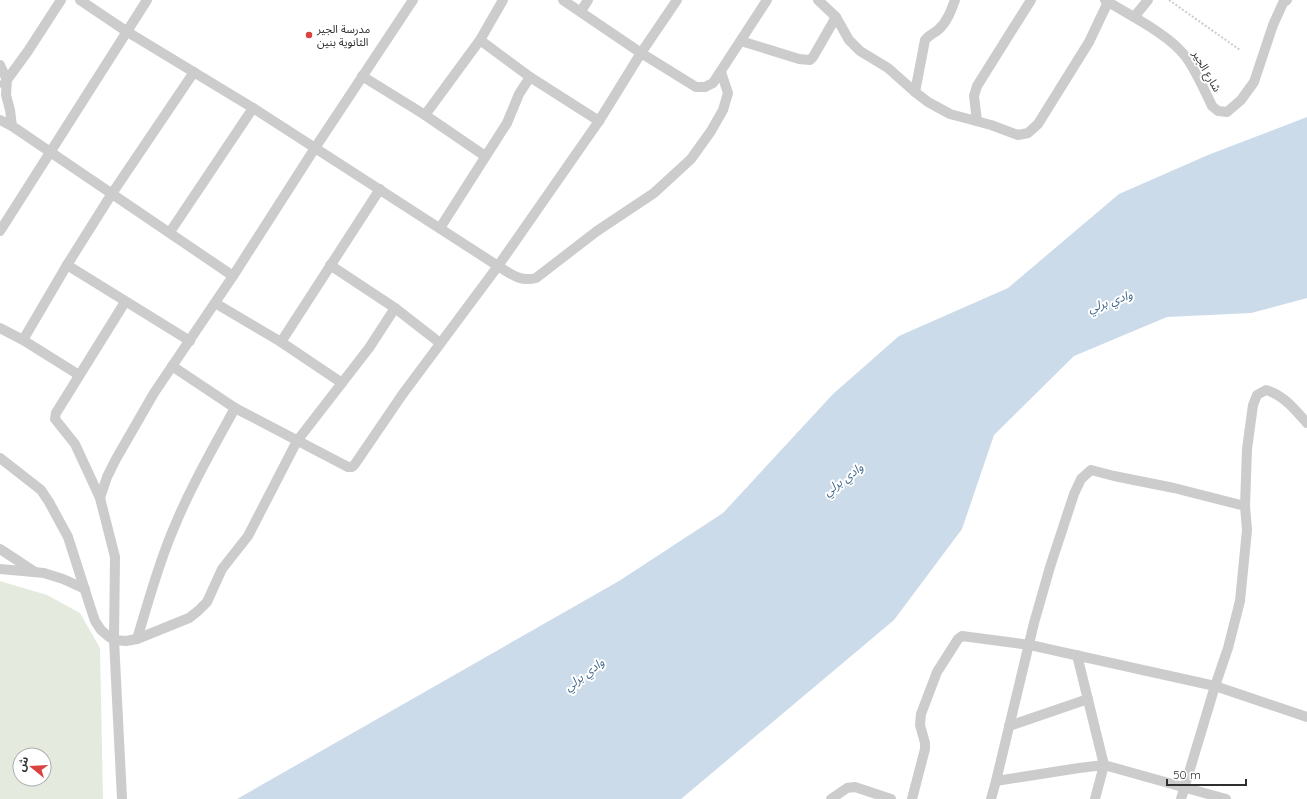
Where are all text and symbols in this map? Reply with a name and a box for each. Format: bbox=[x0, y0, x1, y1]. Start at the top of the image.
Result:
place label: مدرسة الجير الثانوية بنين bbox=[316, 22, 370, 49]
marker: مدرسة الجير الثانوية بنين bbox=[304, 30, 314, 40]
street label: شارع الجير bbox=[1188, 47, 1225, 95]
water label: وادي برلي bbox=[1086, 286, 1136, 318]
water label: وادي برلي bbox=[820, 459, 868, 501]
water label: وادي برلي bbox=[561, 654, 609, 696]
north arrow bbox=[12, 747, 52, 787]
text: ش bbox=[14, 755, 31, 773]
scale bar bbox=[1167, 761, 1246, 787]
text: 50 m bbox=[1173, 767, 1201, 782]

